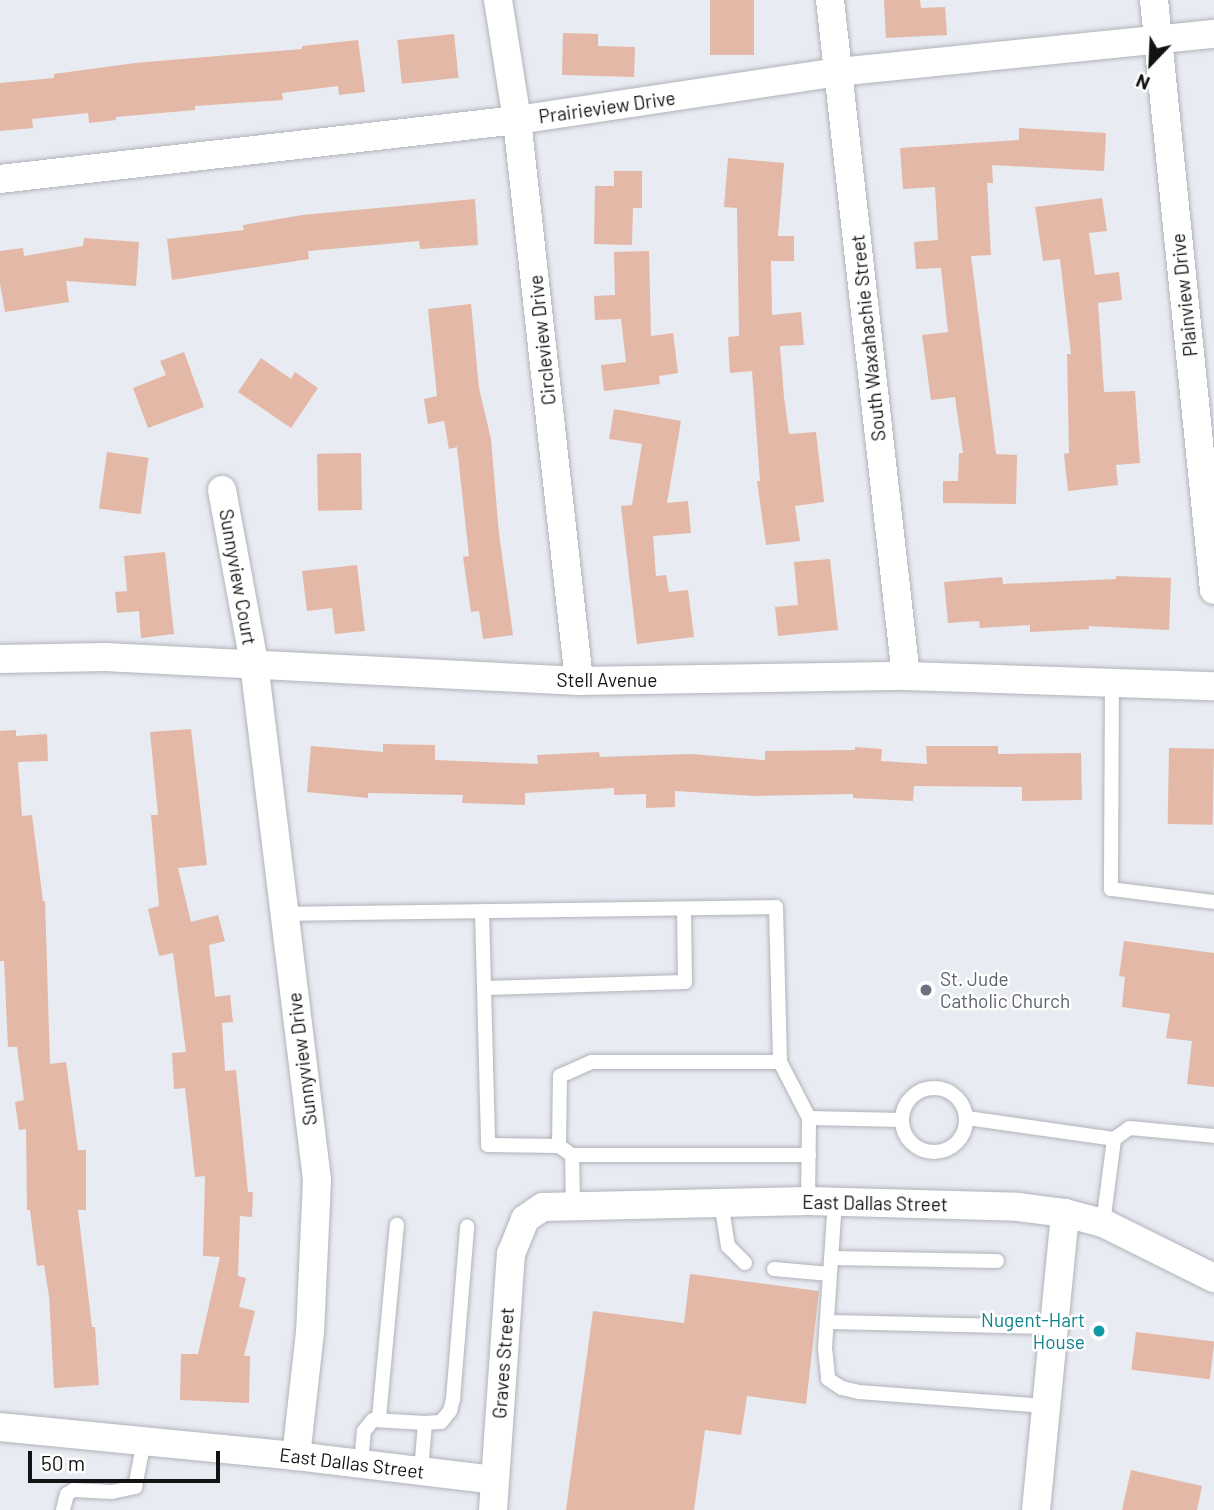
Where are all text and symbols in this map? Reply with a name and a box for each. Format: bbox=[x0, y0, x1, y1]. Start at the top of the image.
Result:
north arrow bbox=[1116, 28, 1186, 98]
text: N bbox=[1132, 70, 1153, 96]
street label: Prairieview Drive bbox=[537, 86, 677, 128]
street label: Plainview Drive bbox=[1166, 232, 1202, 358]
street label: South Waxahachie Street bbox=[846, 234, 890, 442]
street label: Circleview Drive bbox=[524, 274, 560, 406]
street label: Sunnyview Court bbox=[215, 507, 261, 647]
street label: Stell Avenue bbox=[557, 669, 657, 691]
place label: St. Jude Catholic Church bbox=[940, 968, 1070, 1012]
marker: St. Jude Catholic Church bbox=[918, 982, 934, 998]
street label: Sunnyview Drive bbox=[283, 991, 321, 1127]
street label: East Dallas Street bbox=[802, 1190, 948, 1216]
street label: Graves Street bbox=[488, 1307, 518, 1419]
place label: Nugent-Hart House bbox=[981, 1309, 1085, 1353]
marker: Nugent-Hart House bbox=[1091, 1323, 1107, 1339]
scale bar bbox=[32, 1436, 224, 1480]
street label: East Dallas Street bbox=[278, 1443, 426, 1483]
text: 50 m bbox=[41, 1450, 85, 1475]

